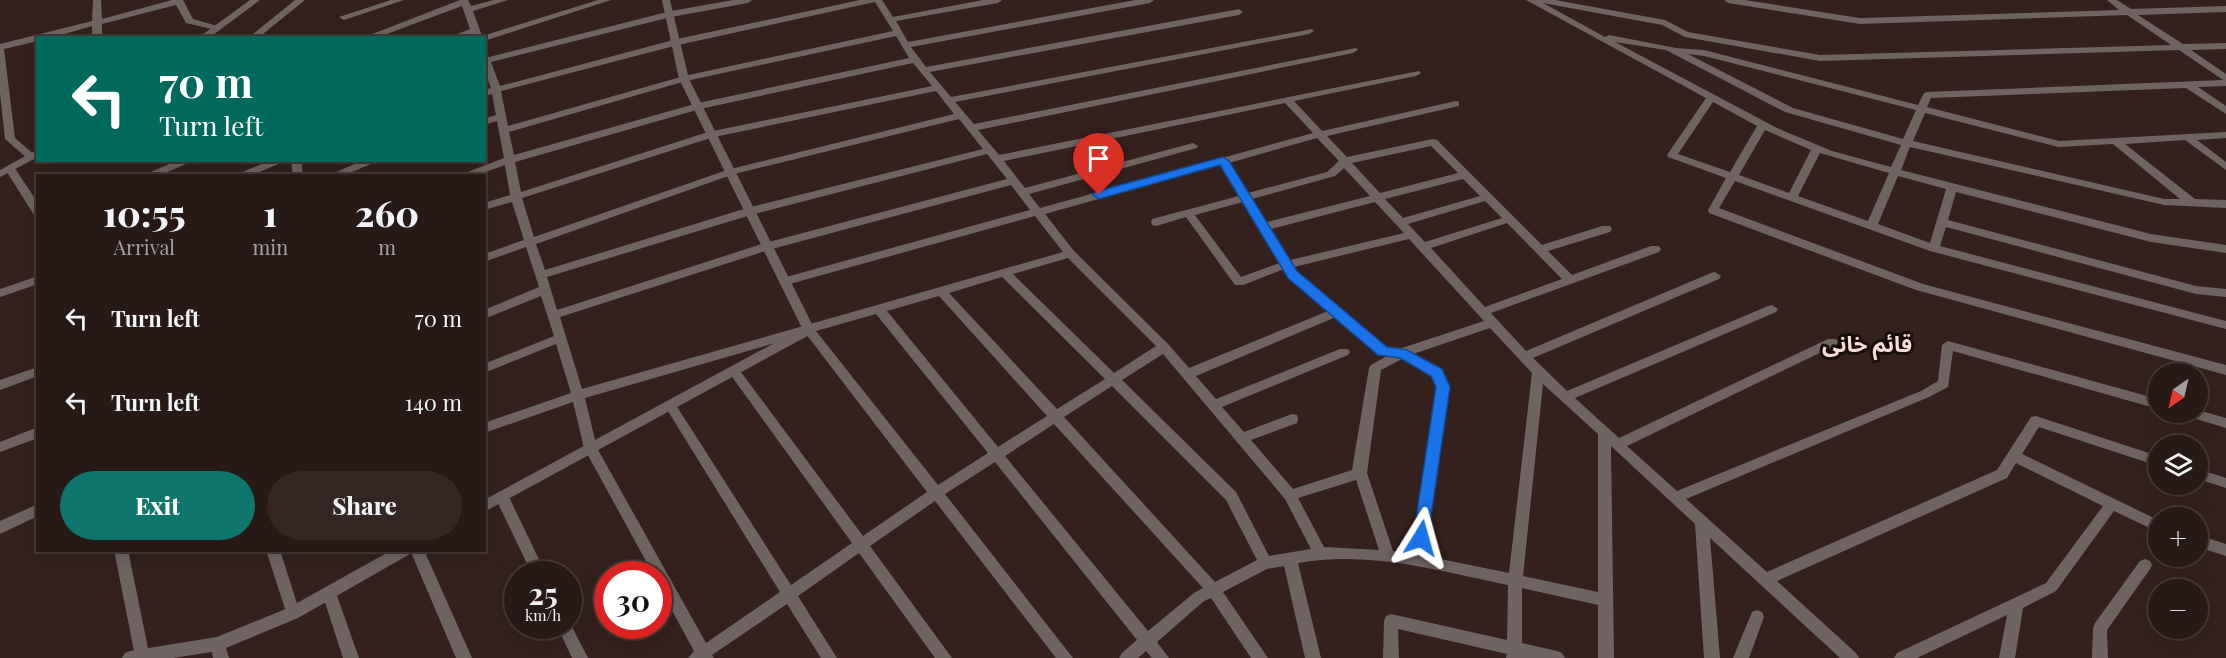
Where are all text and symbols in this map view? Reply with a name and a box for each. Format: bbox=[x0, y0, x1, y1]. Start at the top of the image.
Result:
text: 70 m bbox=[159, 53, 253, 109]
icon: left bbox=[60, 60, 138, 138]
text: Turn left bbox=[159, 107, 263, 143]
pin bbox=[1073, 133, 1124, 195]
icon: arrive bbox=[1082, 142, 1115, 175]
text: 10:55 bbox=[103, 188, 186, 236]
text: 1 bbox=[263, 188, 277, 236]
text: 260 bbox=[355, 188, 419, 236]
text: Arrival bbox=[113, 233, 175, 260]
text: min bbox=[253, 233, 288, 260]
text: m bbox=[378, 233, 396, 260]
icon: left bbox=[60, 302, 93, 335]
text: Turn left bbox=[111, 303, 200, 333]
text: 70 m bbox=[415, 303, 462, 333]
district label: قائم خانى bbox=[1822, 328, 1912, 361]
north arrow bbox=[2148, 363, 2208, 423]
map controls bbox=[2148, 363, 2208, 639]
icon: left bbox=[60, 386, 93, 419]
text: Turn left bbox=[111, 387, 200, 417]
text: 140 m bbox=[405, 387, 462, 417]
button: layers bbox=[2148, 435, 2208, 495]
button: Exit bbox=[60, 471, 255, 540]
button: Share bbox=[267, 471, 462, 540]
position arrow bbox=[1389, 506, 1453, 570]
button: + bbox=[2148, 507, 2208, 567]
speed limit sign: 30 bbox=[594, 561, 672, 639]
text: 25 bbox=[528, 573, 558, 613]
button: − bbox=[2148, 579, 2208, 639]
text: km/h bbox=[525, 605, 561, 625]

